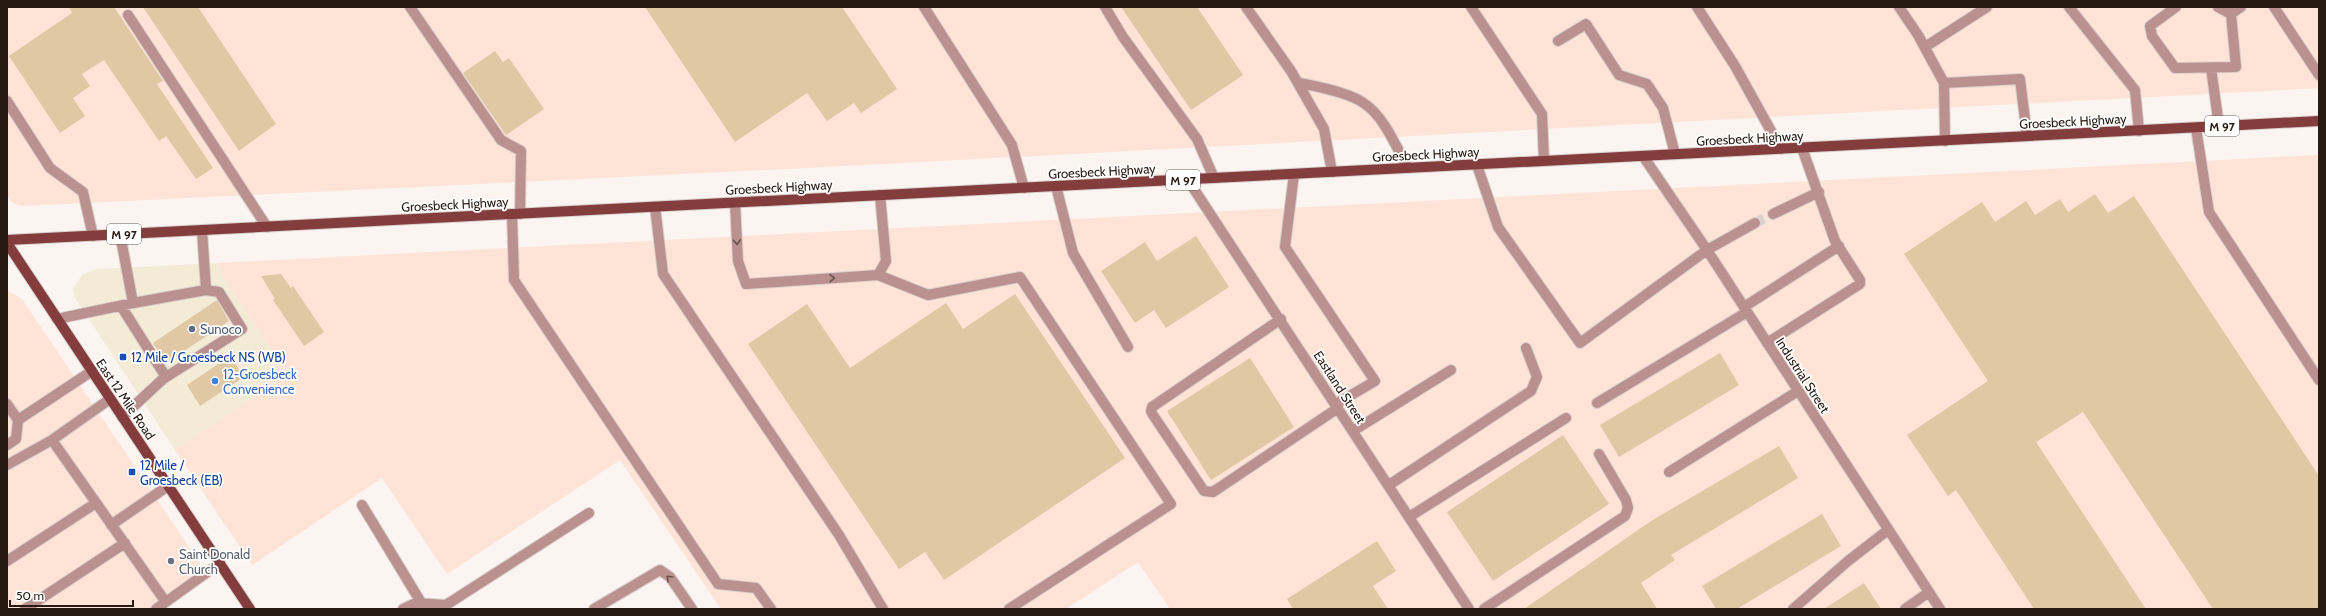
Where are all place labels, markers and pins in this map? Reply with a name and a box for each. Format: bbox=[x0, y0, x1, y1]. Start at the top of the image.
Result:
place label: Sunoco bbox=[200, 321, 242, 337]
marker: Sunoco bbox=[187, 324, 197, 334]
place label: 12 Mile / Groesbeck NS (WB) bbox=[131, 349, 286, 365]
marker: 12 Mile / Groesbeck NS (WB) bbox=[118, 352, 128, 362]
place label: 12-Groesbeck Convenience bbox=[223, 366, 297, 397]
marker: 12-Groesbeck Convenience bbox=[210, 376, 220, 386]
place label: 12 Mile / Groesbeck (EB) bbox=[140, 457, 223, 488]
marker: 12 Mile / Groesbeck (EB) bbox=[127, 467, 137, 477]
place label: Saint Donald Church bbox=[179, 546, 250, 577]
marker: Saint Donald Church bbox=[166, 556, 176, 566]

